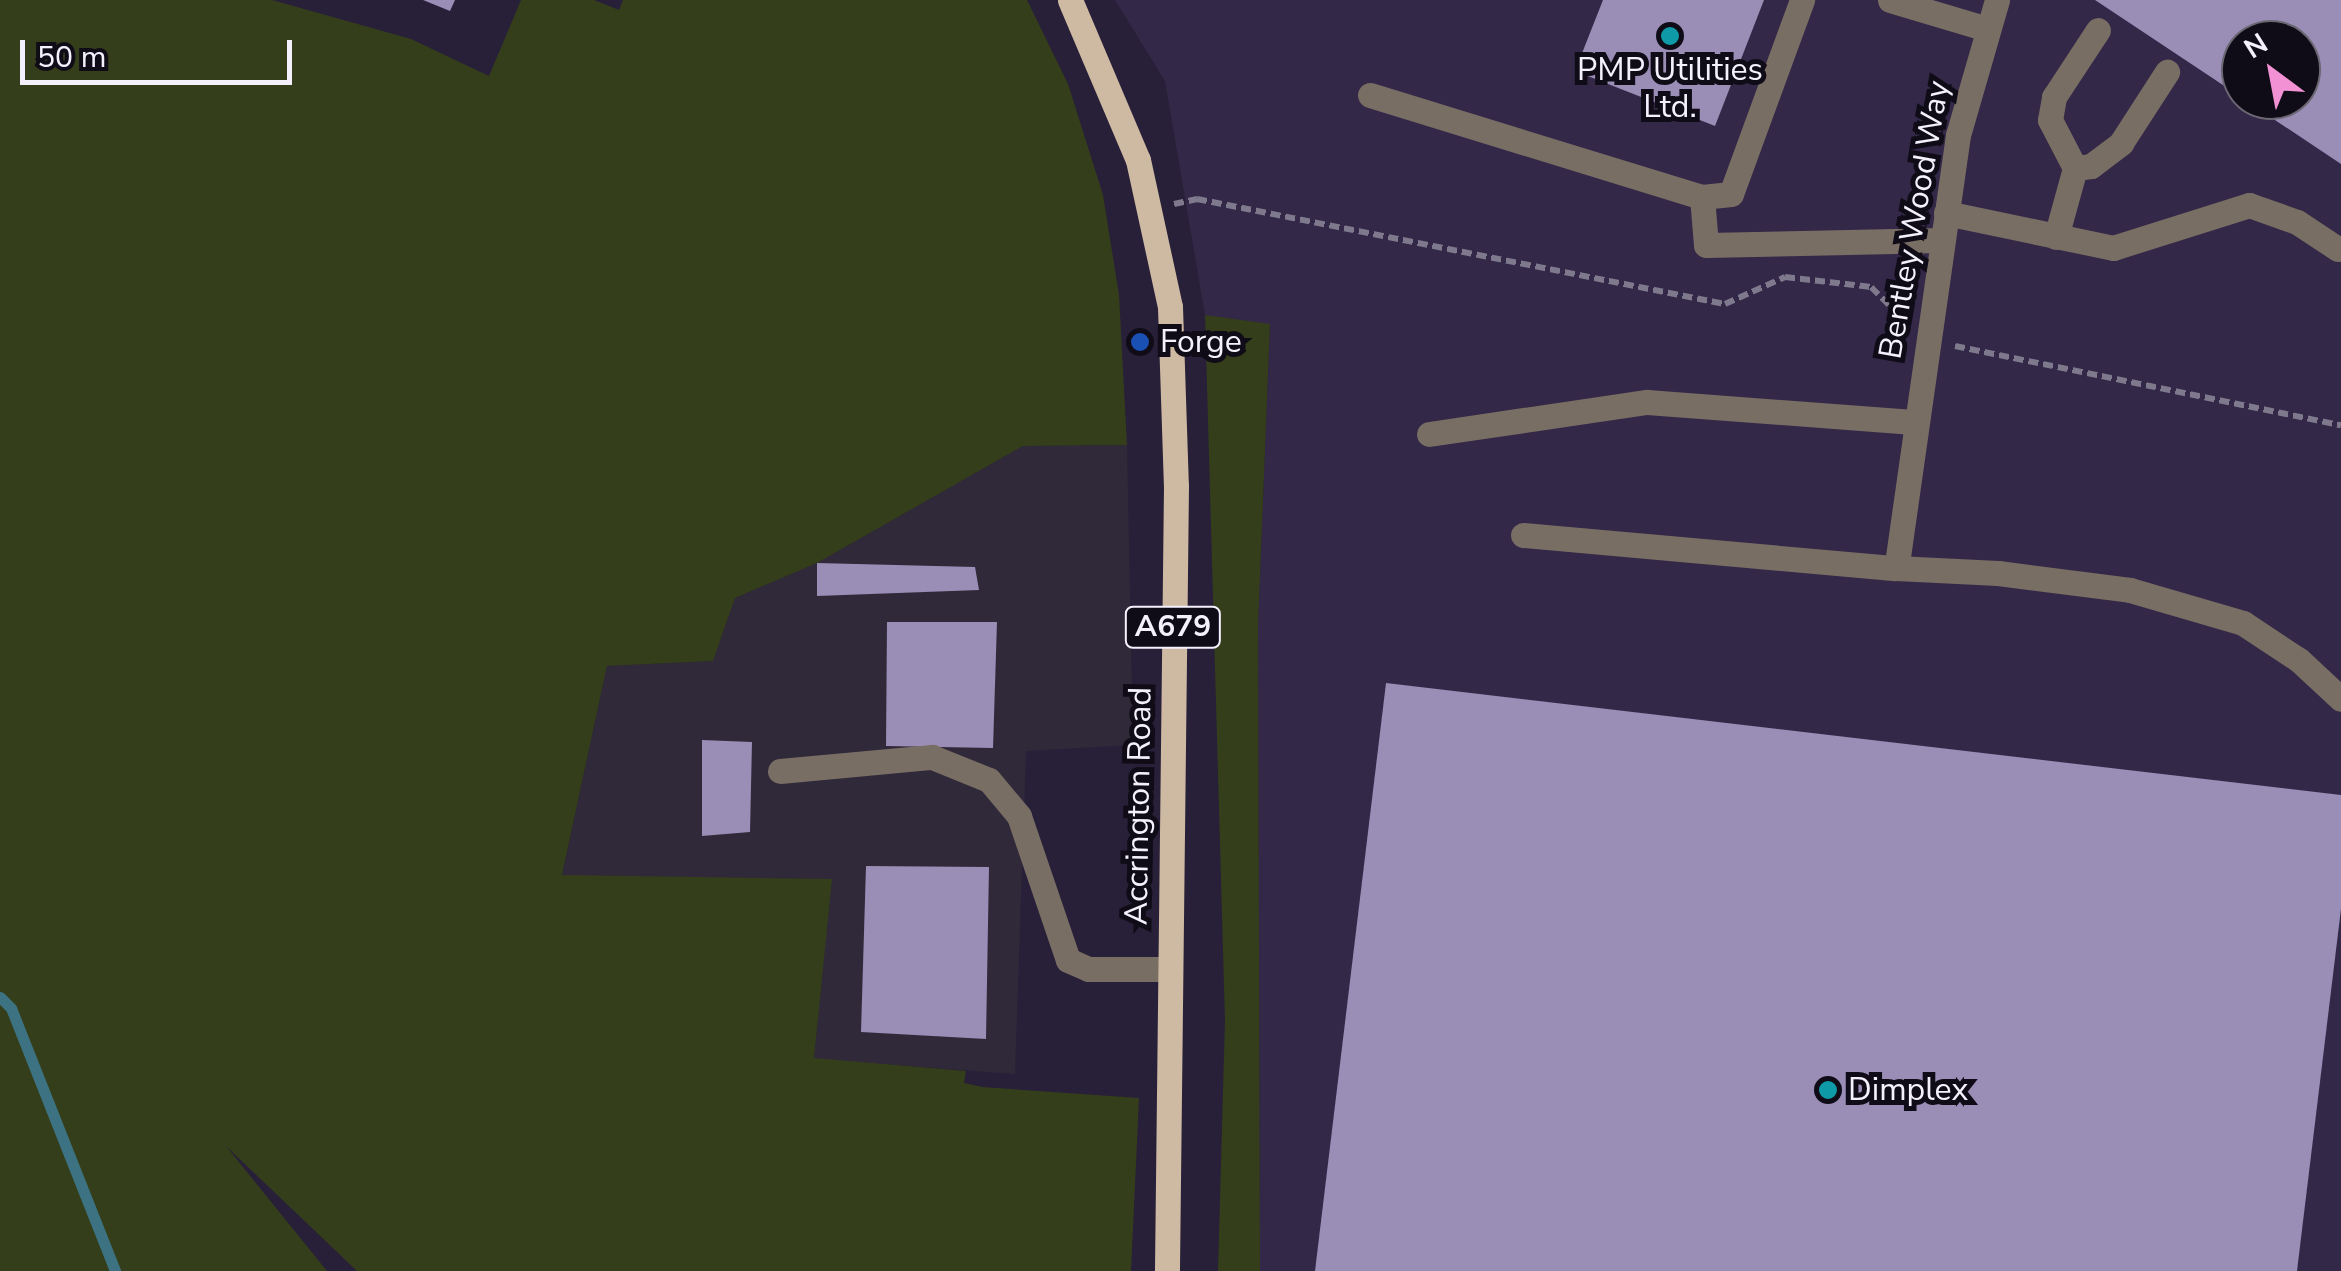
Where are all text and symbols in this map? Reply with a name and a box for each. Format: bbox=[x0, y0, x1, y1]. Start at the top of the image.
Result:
scale bar bbox=[25, 20, 298, 82]
north arrow bbox=[2221, 20, 2321, 120]
marker: PMP Utilities Ltd. bbox=[1659, 25, 1681, 47]
text: N bbox=[2237, 25, 2275, 68]
text: 50 m bbox=[37, 37, 106, 78]
place label: PMP Utilities Ltd. bbox=[1577, 52, 1763, 127]
street label: Bentley Wood Way bbox=[1872, 78, 1958, 362]
place label: Forge bbox=[1160, 323, 1242, 361]
marker: Forge bbox=[1129, 331, 1151, 353]
road number: A679 bbox=[1123, 602, 1223, 652]
street label: Accrington Road bbox=[1118, 687, 1160, 925]
place label: Dimplex bbox=[1848, 1071, 1968, 1109]
marker: Dimplex bbox=[1817, 1079, 1839, 1101]

